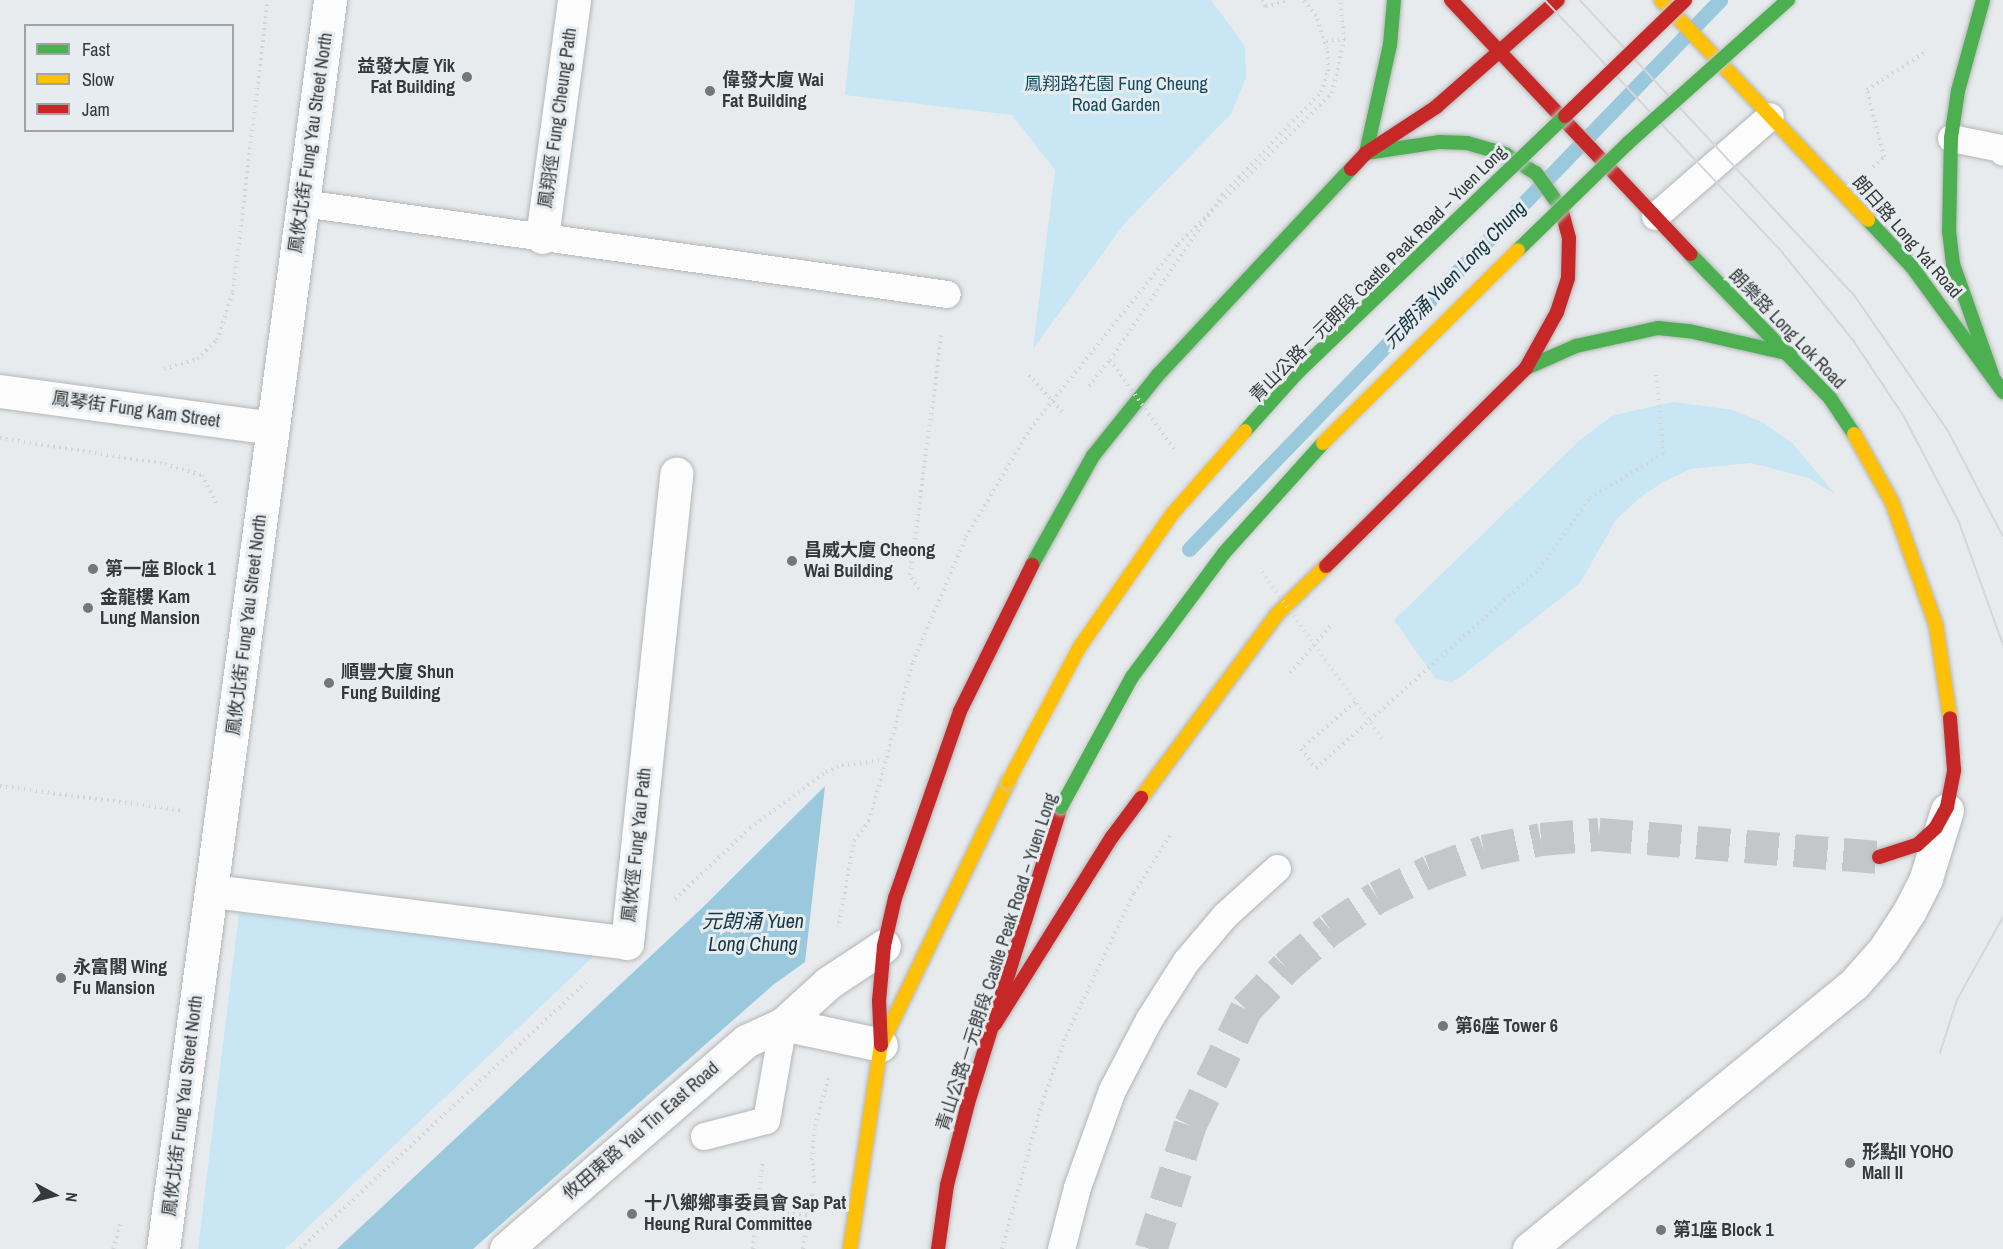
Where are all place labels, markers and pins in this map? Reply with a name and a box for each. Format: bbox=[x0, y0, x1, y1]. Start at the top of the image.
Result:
place label: 益發大廈 Yik Fat Building bbox=[357, 56, 455, 98]
marker: 益發大廈 Yik Fat Building bbox=[460, 70, 474, 84]
place label: 偉發大廈 Wai Fat Building bbox=[722, 70, 824, 112]
marker: 偉發大廈 Wai Fat Building bbox=[703, 84, 717, 98]
place label: 昌威大廈 Cheong Wai Building bbox=[804, 540, 935, 582]
marker: 昌威大廈 Cheong Wai Building bbox=[785, 554, 799, 568]
place label: 第一座 Block 1 bbox=[105, 558, 216, 580]
marker: 第一座 Block 1 bbox=[86, 562, 100, 576]
place label: 金龍樓 Kam Lung Mansion bbox=[100, 587, 200, 630]
marker: 金龍樓 Kam Lung Mansion bbox=[81, 601, 95, 615]
place label: 順豐大廈 Shun Fung Building bbox=[341, 662, 454, 704]
marker: 順豐大廈 Shun Fung Building bbox=[322, 676, 336, 690]
place label: 永富閣 Wing Fu Mansion bbox=[73, 957, 167, 1000]
marker: 永富閣 Wing Fu Mansion bbox=[54, 971, 68, 985]
place label: 第6座 Tower 6 bbox=[1455, 1015, 1558, 1037]
marker: 第6座 Tower 6 bbox=[1436, 1019, 1450, 1033]
place label: 形點II YOHO Mall II bbox=[1862, 1142, 1954, 1184]
marker: 形點II YOHO Mall II bbox=[1843, 1156, 1857, 1170]
place label: 十八鄉鄉事委員會 Sap Pat Heung Rural Committee bbox=[644, 1193, 846, 1236]
marker: 十八鄉鄉事委員會 Sap Pat Heung Rural Committee bbox=[625, 1207, 639, 1221]
place label: 第1座 Block 1 bbox=[1673, 1219, 1774, 1241]
marker: 第1座 Block 1 bbox=[1654, 1223, 1668, 1237]

